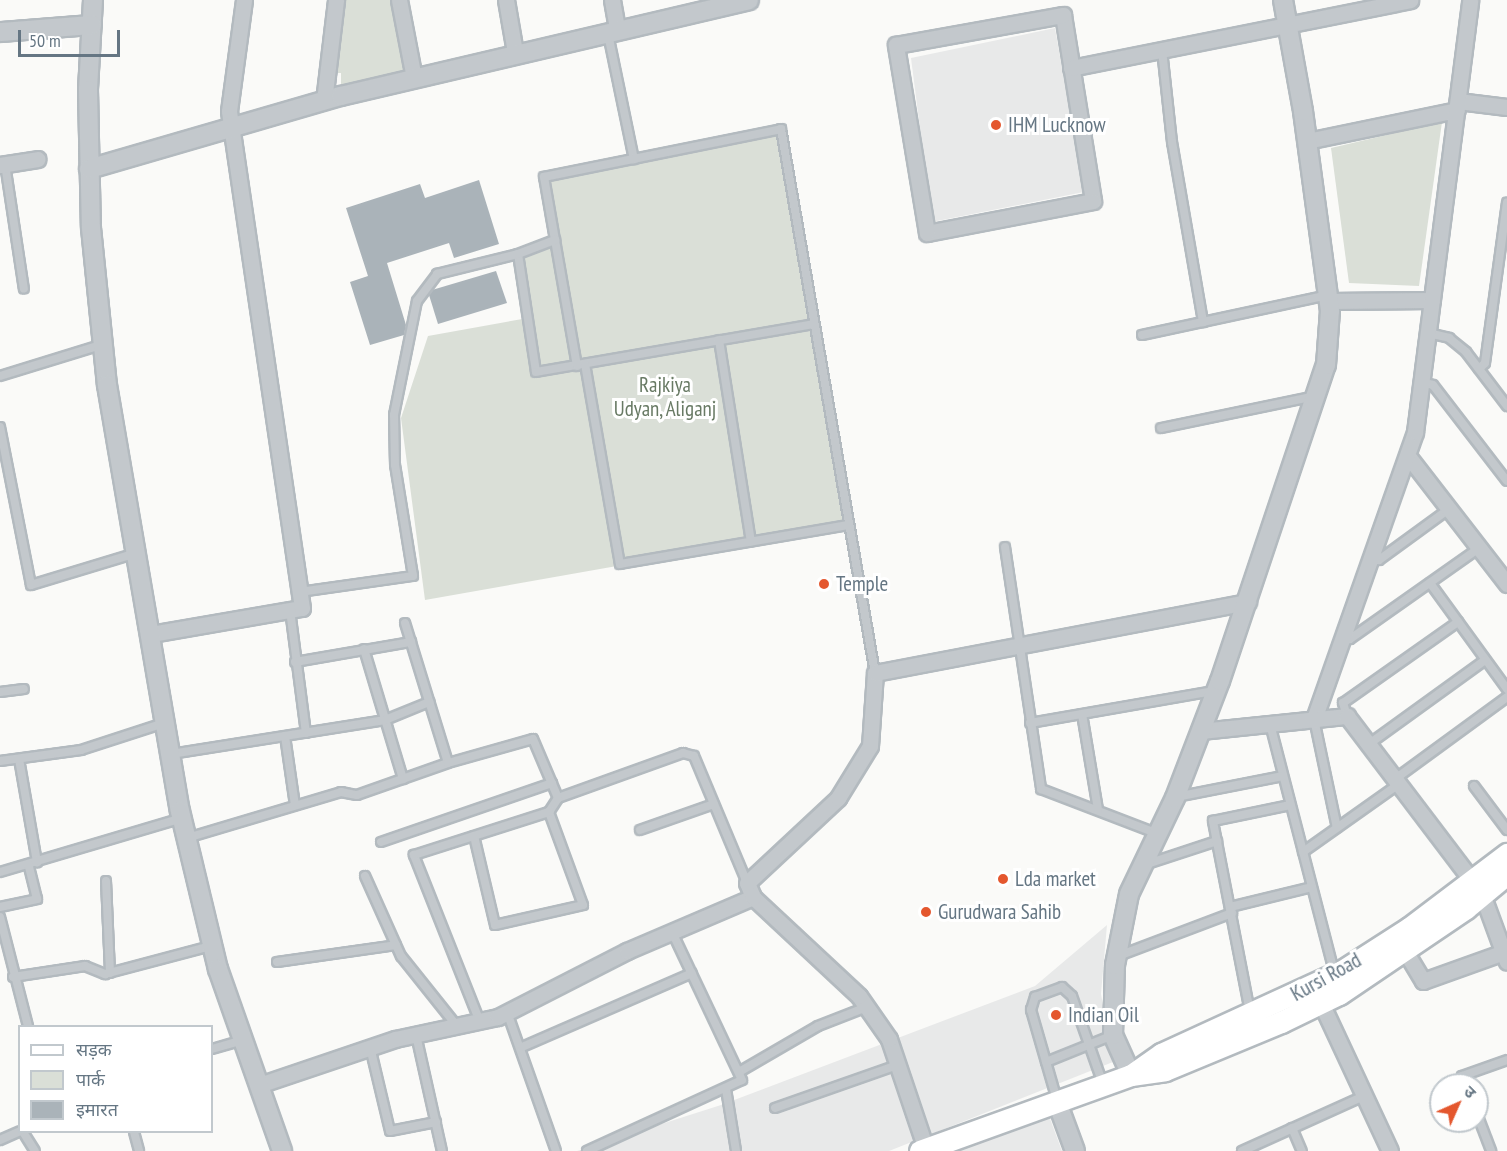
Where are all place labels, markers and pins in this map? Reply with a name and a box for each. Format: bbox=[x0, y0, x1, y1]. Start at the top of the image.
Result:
place label: IHM Lucknow bbox=[1008, 112, 1106, 138]
marker: IHM Lucknow bbox=[989, 118, 1003, 132]
place label: Temple bbox=[836, 571, 888, 597]
marker: Temple bbox=[817, 577, 831, 591]
place label: Lda market bbox=[1015, 866, 1096, 892]
marker: Lda market bbox=[996, 872, 1010, 886]
place label: Gurudwara Sahib bbox=[938, 899, 1061, 925]
marker: Gurudwara Sahib bbox=[919, 905, 933, 919]
place label: Indian Oil bbox=[1068, 1002, 1139, 1028]
marker: Indian Oil bbox=[1049, 1008, 1063, 1022]

